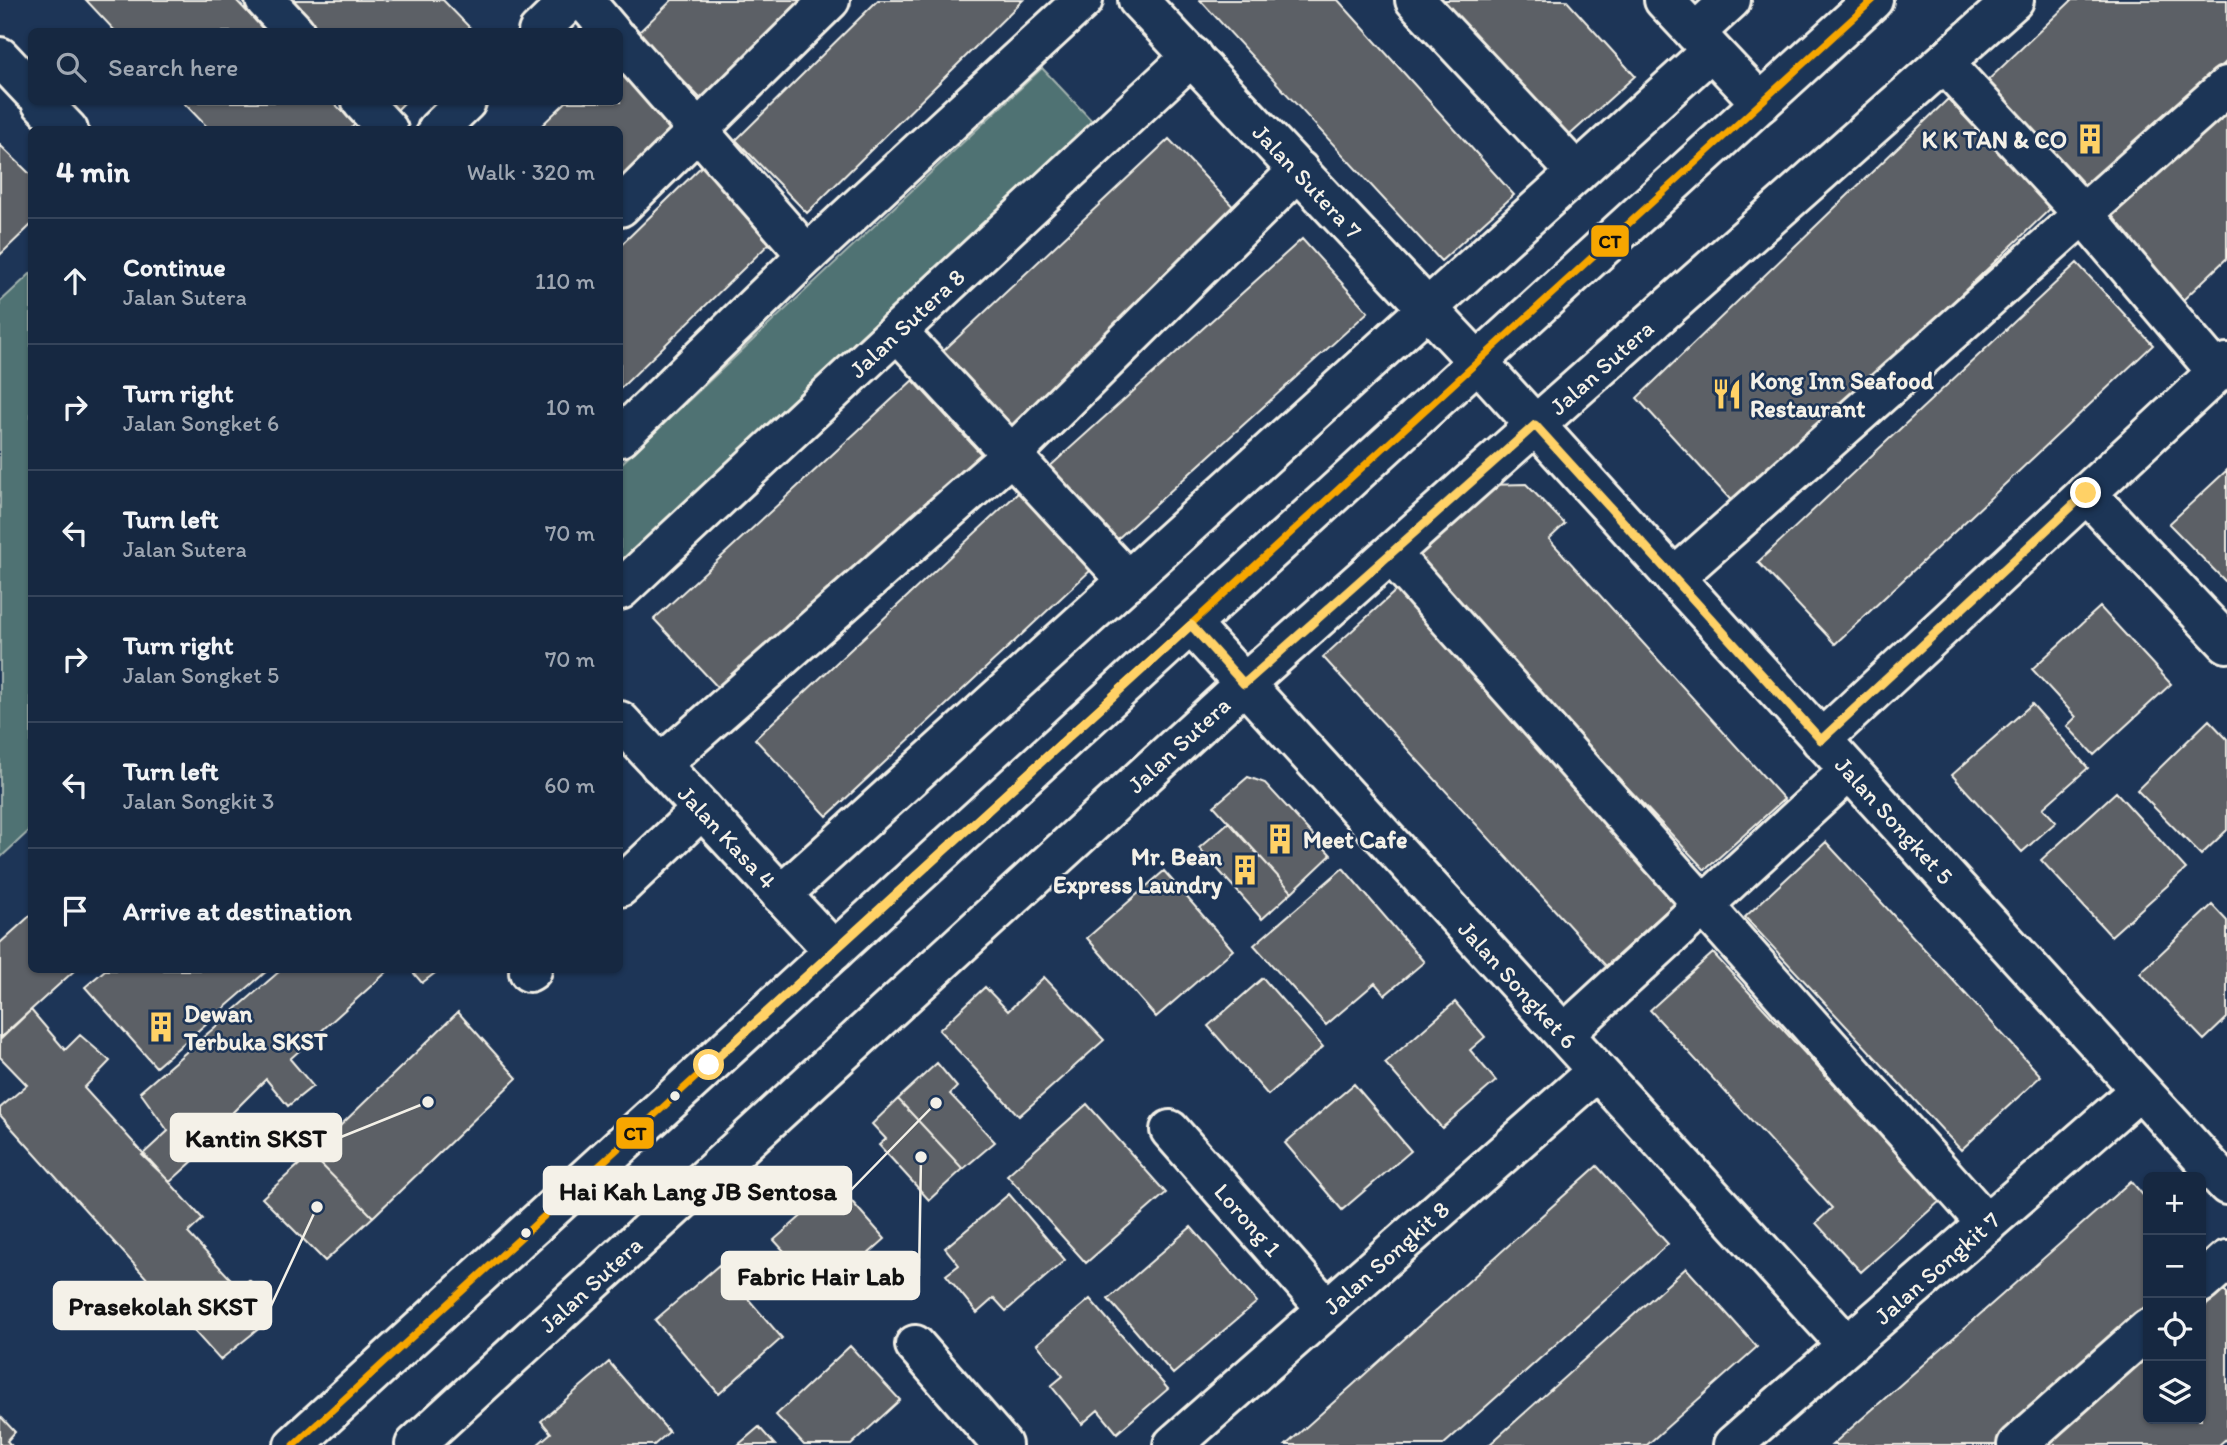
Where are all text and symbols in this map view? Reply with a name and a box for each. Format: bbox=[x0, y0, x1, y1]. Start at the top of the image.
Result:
search box bbox=[28, 28, 623, 105]
icon: search bbox=[52, 48, 90, 86]
text: Search here bbox=[108, 51, 238, 83]
street label: Jalan Sutera 7 bbox=[1247, 117, 1369, 244]
building icon: K K TAN & CO bbox=[2073, 122, 2107, 156]
place label: K K TAN & CO bbox=[1922, 125, 2067, 154]
text: 4 min bbox=[56, 153, 130, 190]
text: Walk · 320 m bbox=[467, 158, 595, 186]
line badge: CT bbox=[1590, 224, 1630, 258]
text: CT bbox=[1599, 230, 1622, 253]
text: Continue bbox=[123, 251, 226, 283]
street label: Jalan Sutera 8 bbox=[843, 261, 970, 384]
icon: ahead bbox=[56, 262, 94, 300]
text: 110 m bbox=[535, 267, 595, 295]
text: Jalan Sutera bbox=[123, 283, 247, 311]
street label: Jalan Sutera bbox=[1543, 313, 1659, 421]
place label: Kong Inn Seafood Restaurant bbox=[1750, 366, 1934, 423]
text: Turn right bbox=[123, 377, 234, 409]
restaurant icon: Kong Inn Seafood Restaurant bbox=[1710, 377, 1744, 411]
icon: right bbox=[56, 388, 94, 426]
text: 10 m bbox=[546, 393, 595, 421]
text: Jalan Songket 6 bbox=[123, 409, 279, 437]
route end bbox=[2070, 477, 2101, 508]
text: Turn left bbox=[123, 503, 219, 535]
icon: left bbox=[56, 514, 94, 552]
text: 70 m bbox=[545, 519, 595, 547]
text: Jalan Sutera bbox=[123, 535, 247, 563]
text: Turn right bbox=[123, 629, 234, 661]
icon: right bbox=[56, 640, 94, 678]
text: 70 m bbox=[545, 645, 595, 673]
text: Jalan Songket 5 bbox=[123, 661, 279, 689]
street label: Jalan Sutera bbox=[1121, 690, 1236, 799]
street label: Jalan Songket 5 bbox=[1829, 750, 1960, 890]
text: Turn left bbox=[123, 755, 219, 787]
icon: left bbox=[56, 766, 94, 804]
text: 60 m bbox=[544, 771, 595, 799]
street label: Jalan Kasa 4 bbox=[672, 779, 783, 895]
text: Jalan Songkit 3 bbox=[123, 787, 274, 815]
building icon: Meet Cafe bbox=[1263, 822, 1297, 856]
place label: Meet Cafe bbox=[1303, 825, 1408, 854]
place label: Mr. Bean Express Laundry bbox=[1053, 842, 1223, 900]
building icon: Mr. Bean Express Laundry bbox=[1228, 853, 1262, 887]
icon: arrive bbox=[56, 892, 94, 930]
text: Arrive at destination bbox=[123, 895, 352, 927]
street label: Jalan Songket 6 bbox=[1453, 914, 1584, 1054]
place label: Dewan Terbuka SKST bbox=[183, 999, 328, 1056]
building icon: Dewan Terbuka SKST bbox=[144, 1010, 178, 1044]
route start bbox=[693, 1049, 724, 1080]
unlabelled marker bbox=[668, 1089, 682, 1103]
callout: Kantin SKST bbox=[171, 1114, 341, 1161]
line badge: CT bbox=[615, 1116, 655, 1150]
text: Kantin SKST bbox=[185, 1122, 327, 1154]
text: CT bbox=[624, 1122, 647, 1145]
callout: Hai Kah Lang JB Sentosa bbox=[544, 1167, 851, 1214]
map controls bbox=[2143, 1172, 2206, 1424]
button: + bbox=[2143, 1172, 2206, 1235]
text: Hai Kah Lang JB Sentosa bbox=[559, 1175, 838, 1207]
street label: Lorong 1 bbox=[1209, 1177, 1288, 1262]
street label: Jalan Songkit 8 bbox=[1317, 1194, 1455, 1320]
street label: Jalan Songkit 7 bbox=[1868, 1205, 2005, 1330]
unlabelled marker bbox=[519, 1226, 533, 1240]
street label: Jalan Sutera bbox=[533, 1230, 648, 1338]
button: − bbox=[2143, 1235, 2206, 1298]
callout: Fabric Hair Lab bbox=[722, 1252, 919, 1299]
text: Fabric Hair Lab bbox=[737, 1260, 905, 1292]
callout: Prasekolah SKST bbox=[54, 1282, 271, 1329]
text: Prasekolah SKST bbox=[68, 1290, 258, 1322]
button: locate bbox=[2143, 1298, 2206, 1361]
button: layers bbox=[2143, 1361, 2206, 1424]

